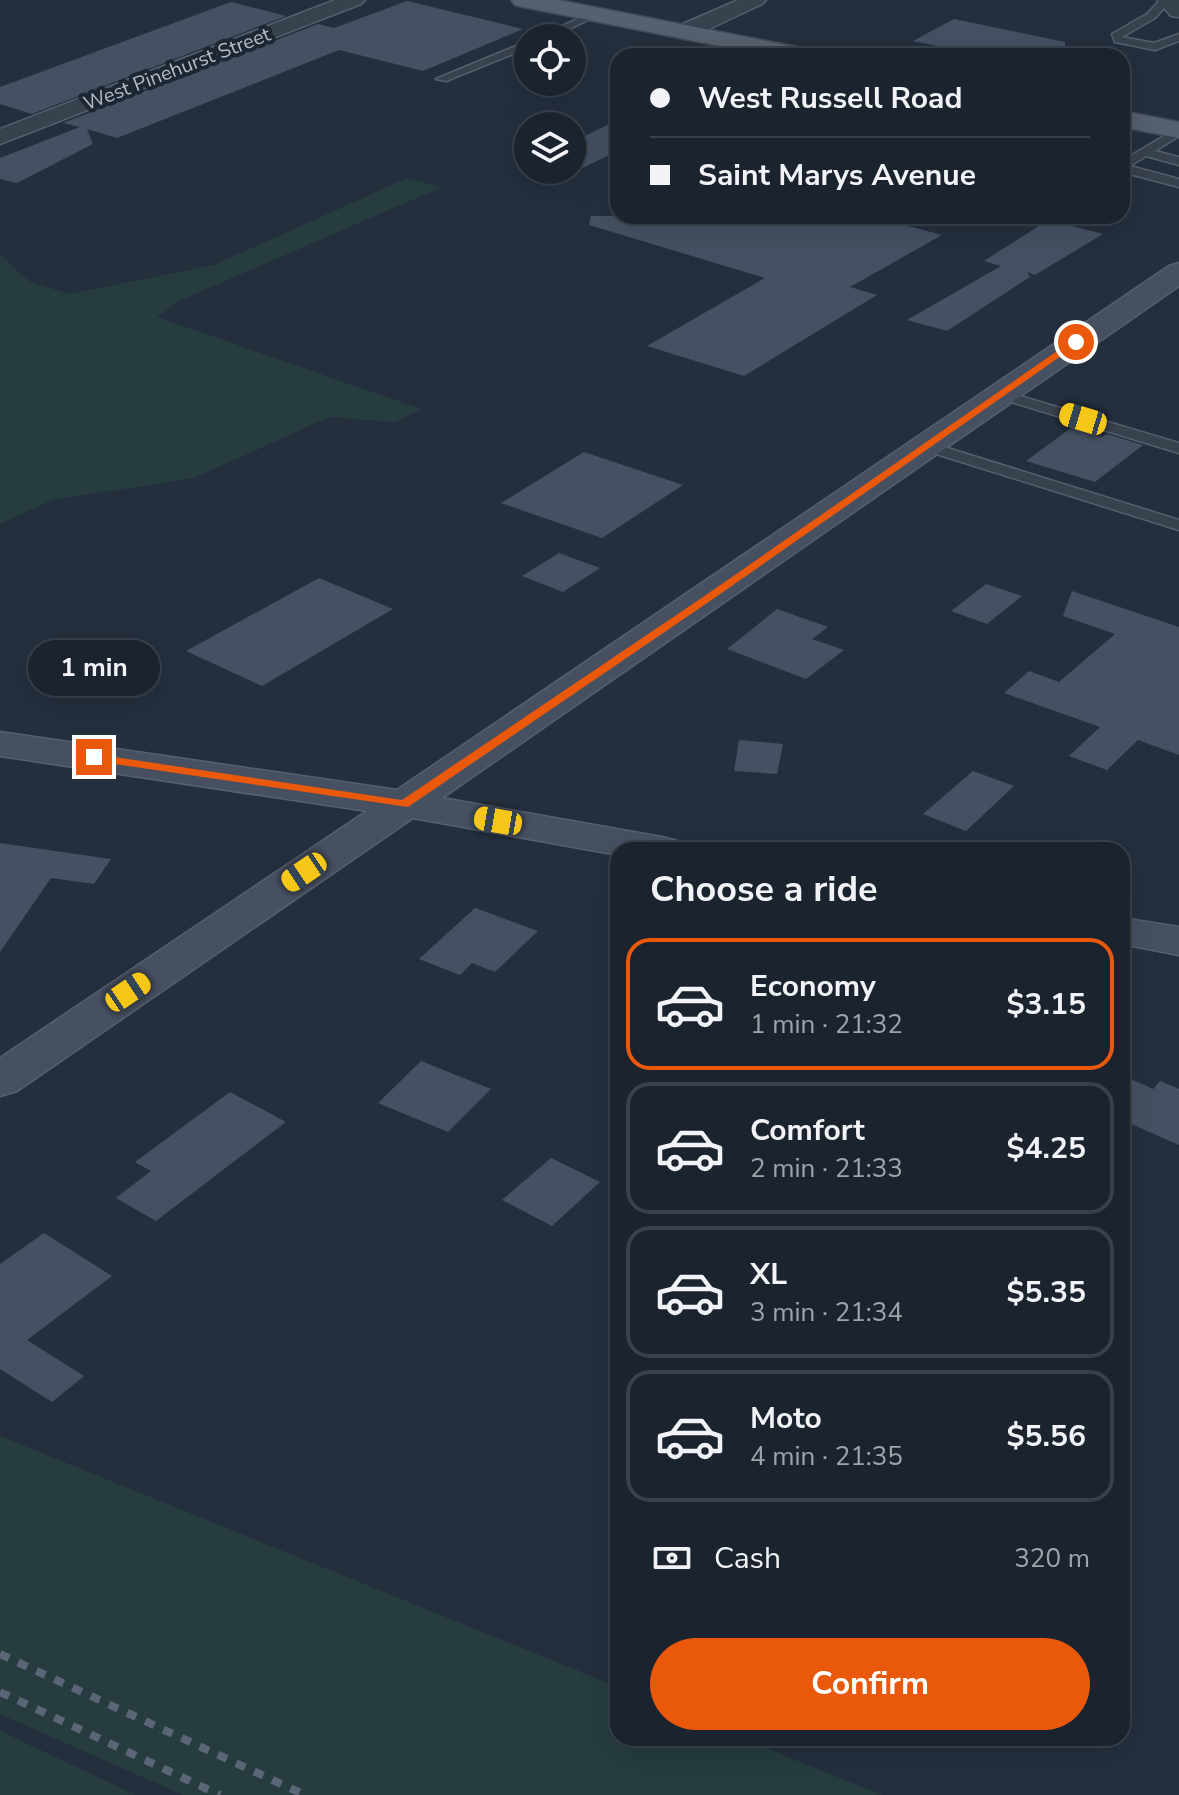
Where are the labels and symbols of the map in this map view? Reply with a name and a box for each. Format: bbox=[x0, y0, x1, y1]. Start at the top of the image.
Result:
street label: West Pinehurst Street bbox=[80, 21, 275, 117]
route start bbox=[1058, 324, 1094, 360]
car bbox=[1057, 401, 1109, 437]
callout: 1 min bbox=[28, 641, 160, 697]
route end bbox=[76, 739, 112, 775]
car bbox=[472, 805, 524, 837]
car bbox=[277, 849, 331, 895]
car bbox=[101, 969, 155, 1015]

